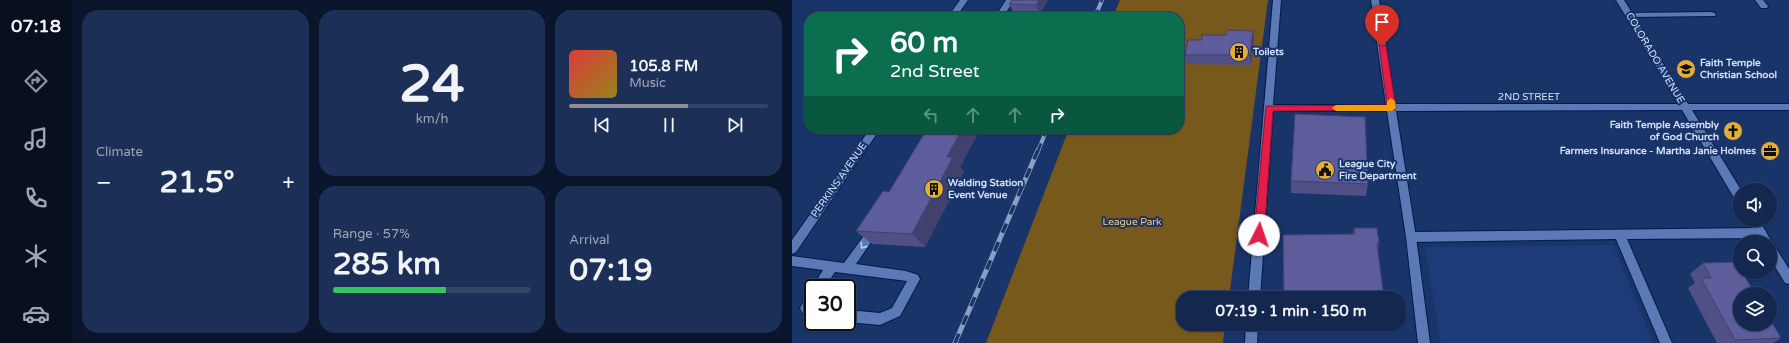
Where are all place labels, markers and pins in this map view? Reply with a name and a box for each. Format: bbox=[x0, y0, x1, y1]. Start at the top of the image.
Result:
pin bbox=[1365, 5, 1399, 46]
building icon: Toilets bbox=[1228, 41, 1250, 63]
place label: Toilets bbox=[1252, 46, 1284, 58]
place label: Faith Temple Christian School bbox=[1700, 57, 1777, 81]
school or university icon: Faith Temple Christian School bbox=[1675, 58, 1697, 80]
place label: Faith Temple Assembly of God Church bbox=[1610, 119, 1720, 143]
church icon: Faith Temple Assembly of God Church bbox=[1722, 120, 1744, 142]
office icon: Farmers Insurance - Martha Janie Holmes bbox=[1759, 140, 1781, 162]
place label: Farmers Insurance - Martha Janie Holmes bbox=[1560, 145, 1756, 157]
place label: League City Fire Department bbox=[1339, 158, 1417, 182]
public building icon: League City Fire Department bbox=[1314, 159, 1336, 181]
place label: Walding Station Event Venue bbox=[948, 177, 1023, 201]
building icon: Walding Station Event Venue bbox=[923, 178, 945, 200]

